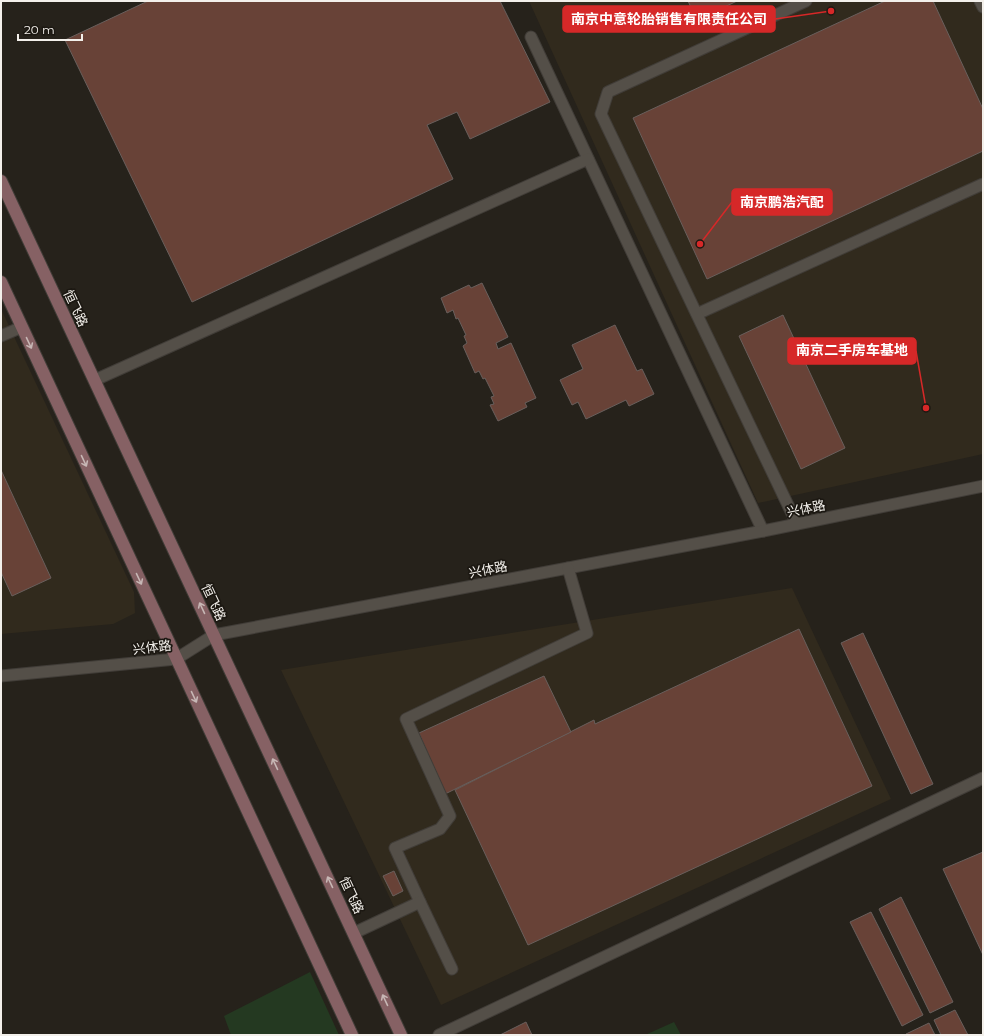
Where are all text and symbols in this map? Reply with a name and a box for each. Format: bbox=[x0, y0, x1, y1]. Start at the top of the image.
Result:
callout: 南京中意轮胎销售有限责任公司 bbox=[563, 6, 775, 32]
text: 南京中意轮胎销售有限责任公司 bbox=[571, 10, 767, 28]
scale bar bbox=[18, 16, 82, 42]
text: 20 m bbox=[24, 22, 55, 37]
callout: 南京鹏浩汽配 bbox=[732, 189, 832, 215]
text: 南京鹏浩汽配 bbox=[740, 193, 824, 211]
street label: 恒飞路 bbox=[61, 287, 91, 329]
one-way arrow bbox=[26, 337, 33, 349]
callout: 南京二手房车基地 bbox=[788, 338, 916, 364]
text: 南京二手房车基地 bbox=[796, 341, 908, 359]
one-way arrow bbox=[81, 455, 88, 467]
street label: 兴体路 bbox=[785, 496, 827, 520]
street label: 兴体路 bbox=[467, 557, 509, 581]
one-way arrow bbox=[136, 572, 143, 584]
street label: 恒飞路 bbox=[199, 581, 229, 623]
one-way arrow bbox=[198, 603, 205, 615]
street label: 兴体路 bbox=[132, 637, 172, 657]
one-way arrow bbox=[191, 690, 198, 702]
one-way arrow bbox=[271, 758, 278, 770]
street label: 恒飞路 bbox=[337, 874, 367, 916]
one-way arrow bbox=[326, 876, 333, 888]
one-way arrow bbox=[381, 994, 388, 1006]

